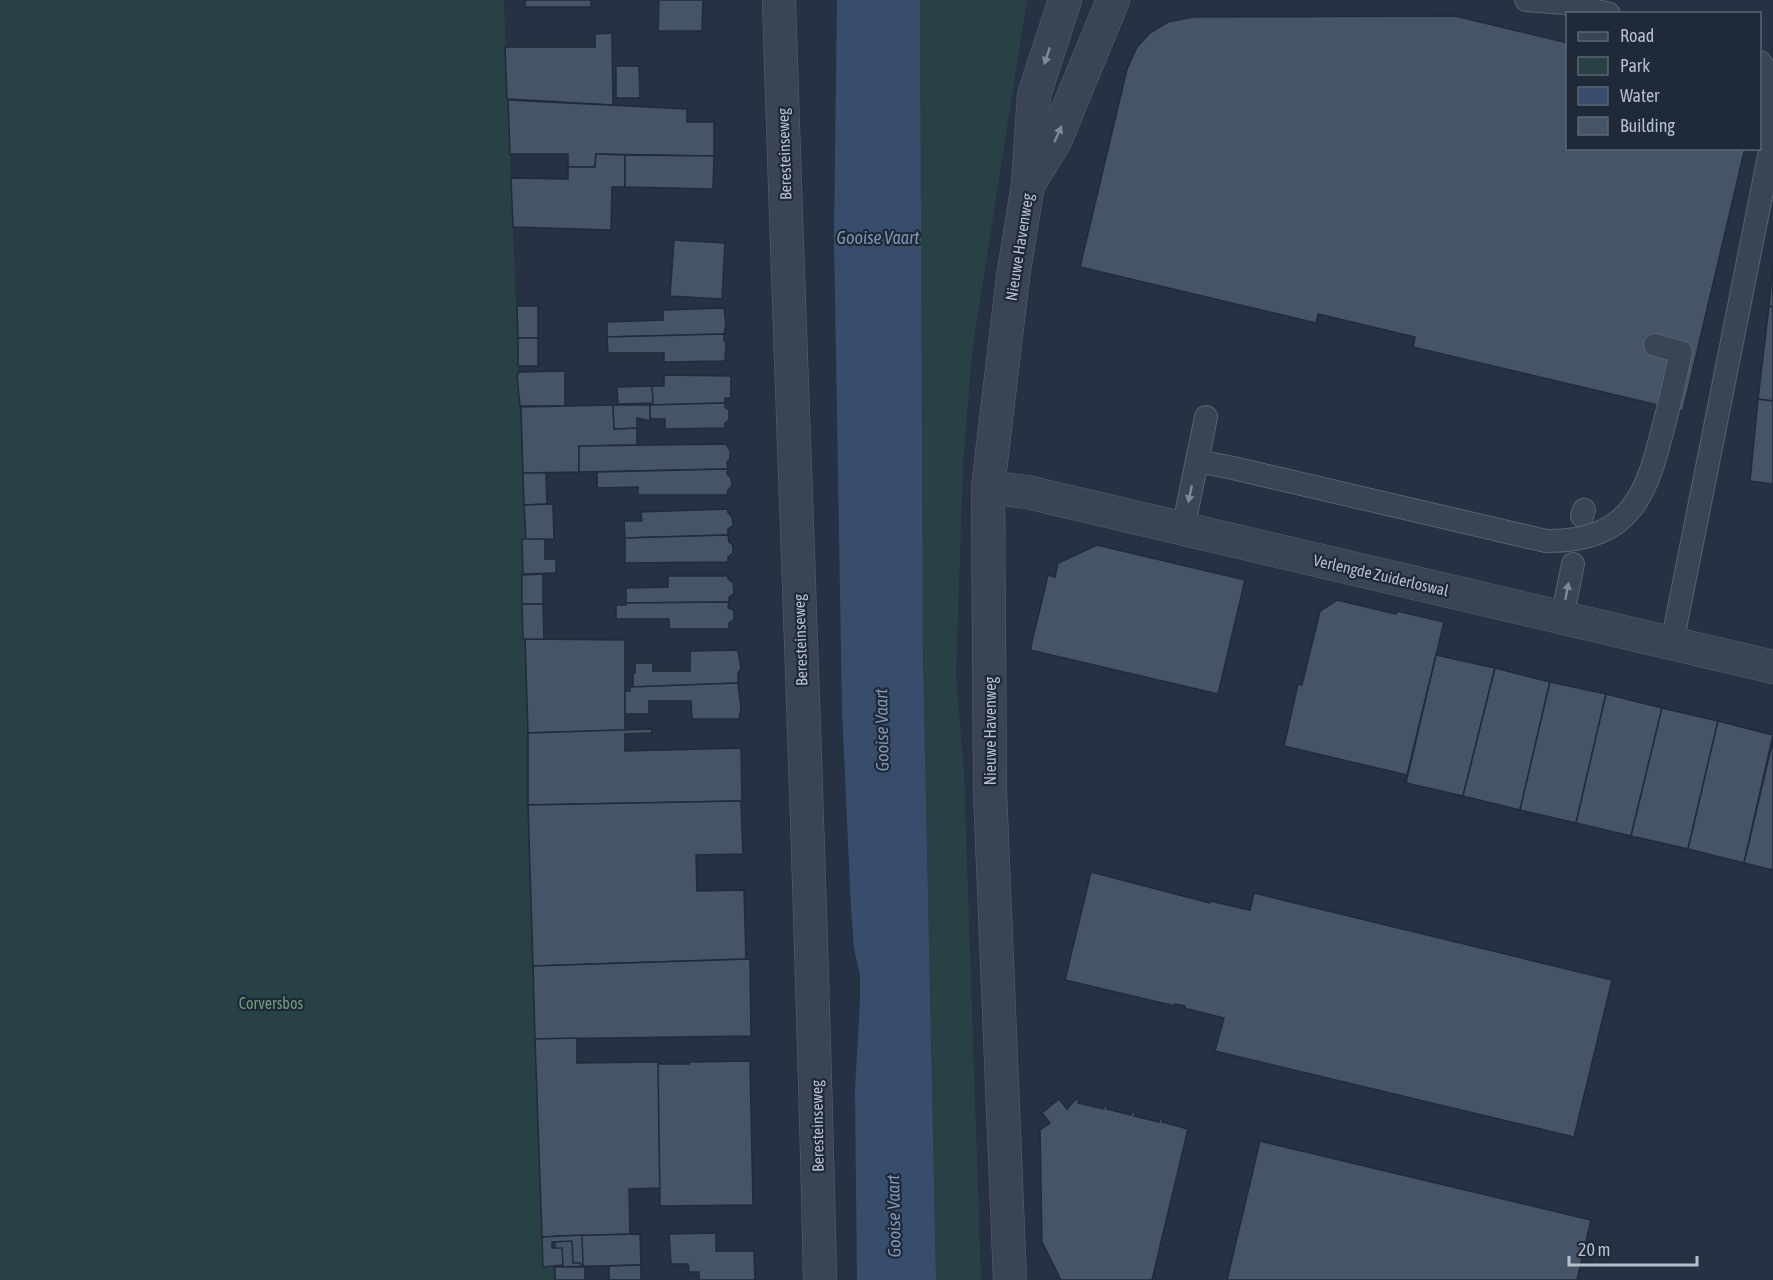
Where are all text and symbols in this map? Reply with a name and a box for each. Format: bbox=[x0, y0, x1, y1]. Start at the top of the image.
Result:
legend bbox=[1566, 12, 1761, 150]
text: Road bbox=[1620, 25, 1654, 46]
one-way arrow bbox=[1042, 47, 1051, 65]
text: Park bbox=[1620, 55, 1650, 76]
text: Water bbox=[1620, 85, 1660, 106]
street label: Beresteinseweg bbox=[773, 108, 796, 200]
text: Building bbox=[1620, 115, 1675, 136]
one-way arrow bbox=[1053, 125, 1062, 142]
street label: Nieuwe Havenweg bbox=[1002, 192, 1037, 302]
water label: Gooise Vaart bbox=[837, 227, 920, 248]
one-way arrow bbox=[1185, 484, 1194, 503]
street label: Verlengde Zuiderloswal bbox=[1311, 551, 1451, 600]
one-way arrow bbox=[1563, 581, 1572, 600]
street label: Beresteinseweg bbox=[789, 594, 812, 686]
street label: Nieuwe Havenweg bbox=[981, 677, 1000, 785]
water label: Gooise Vaart bbox=[870, 688, 893, 772]
park label: Corversbos bbox=[239, 994, 303, 1012]
street label: Beresteinseweg bbox=[807, 1080, 828, 1172]
water label: Gooise Vaart bbox=[882, 1174, 905, 1258]
scale bar bbox=[1569, 1229, 1696, 1267]
text: 20 m bbox=[1578, 1239, 1610, 1260]

